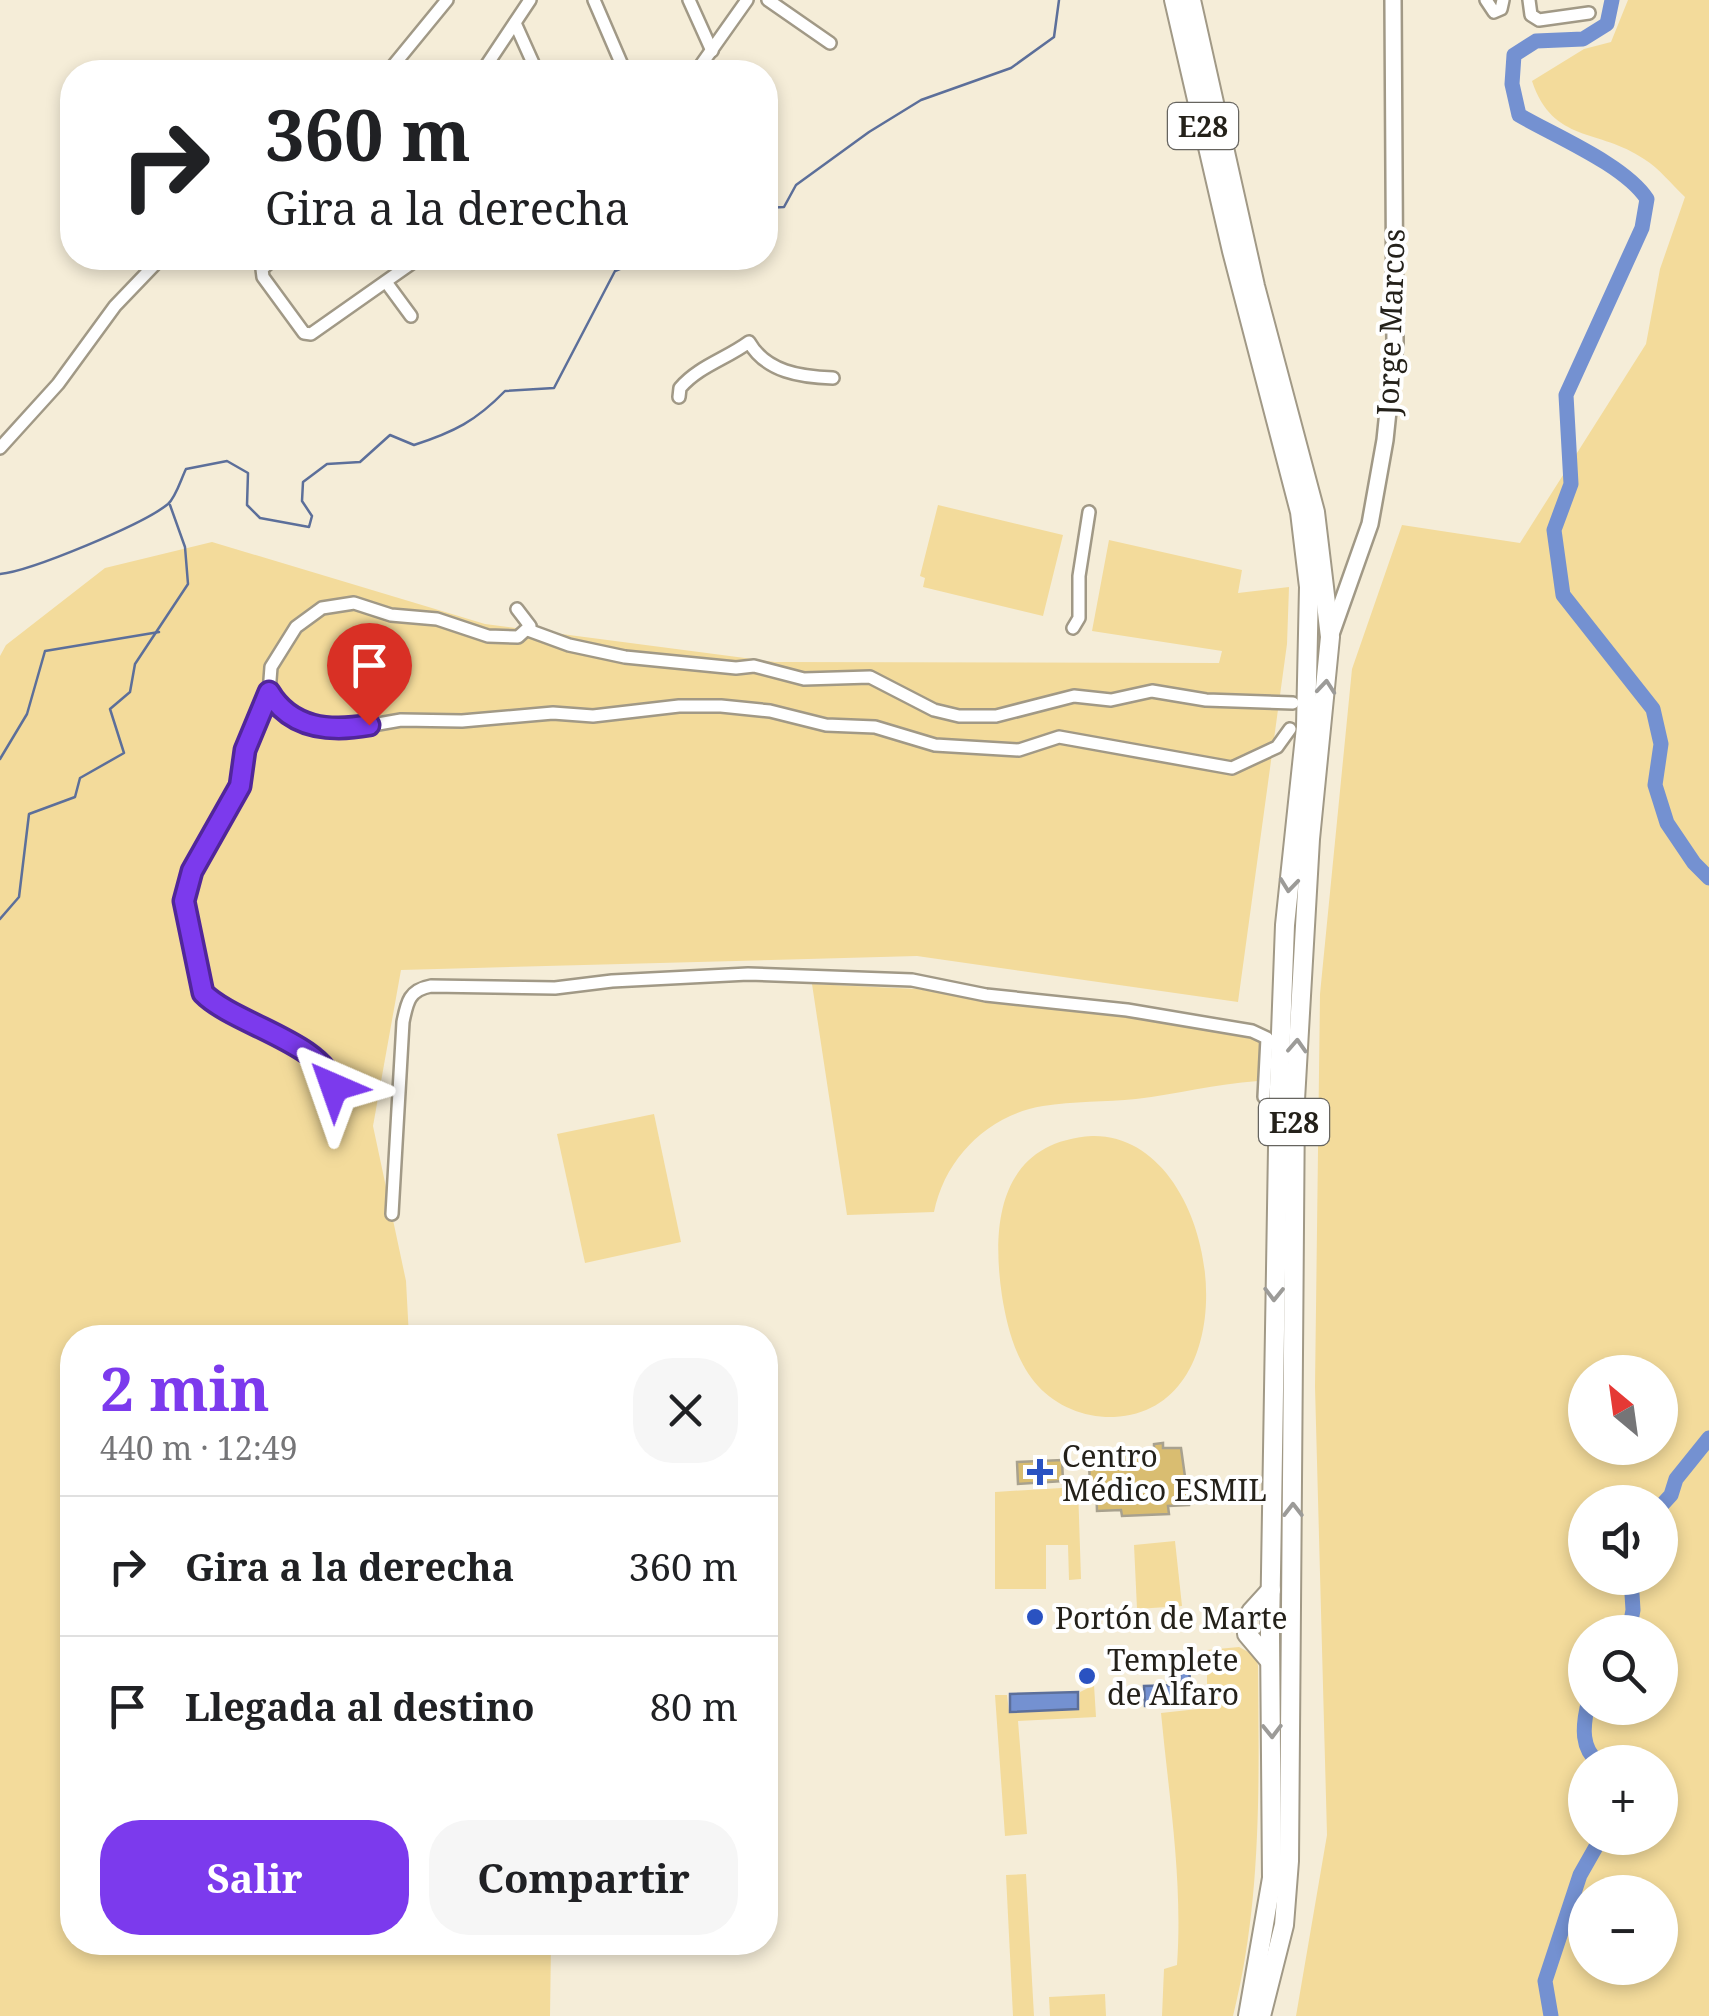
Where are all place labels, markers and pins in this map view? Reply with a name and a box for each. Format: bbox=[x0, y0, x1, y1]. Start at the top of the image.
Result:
pin bbox=[327, 623, 412, 726]
place label: Centro Médico ESMIL bbox=[1062, 1435, 1267, 1510]
marker: Centro Médico ESMIL bbox=[1027, 1459, 1053, 1485]
place label: Portón de Marte bbox=[1055, 1597, 1288, 1638]
marker: Portón de Marte bbox=[1024, 1606, 1046, 1628]
place label: Templete de Alfaro bbox=[1107, 1639, 1239, 1714]
marker: Templete de Alfaro bbox=[1076, 1665, 1098, 1687]

